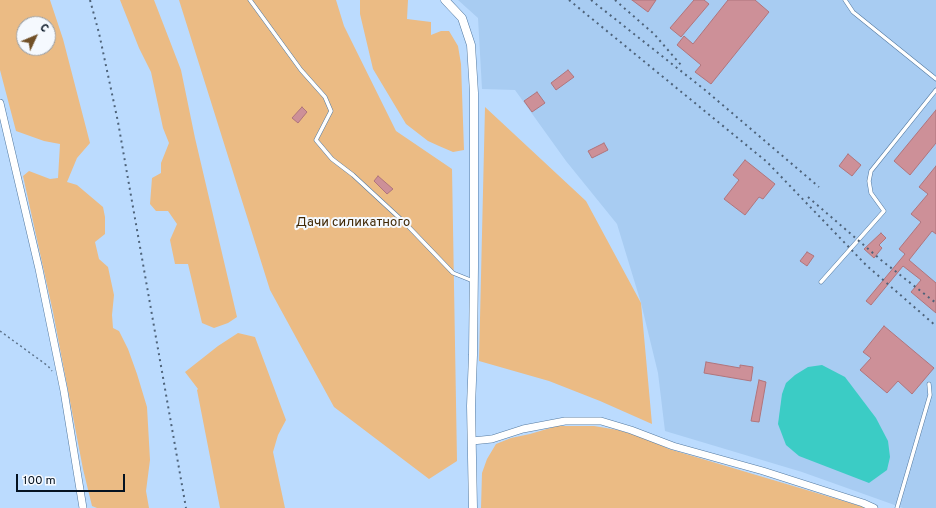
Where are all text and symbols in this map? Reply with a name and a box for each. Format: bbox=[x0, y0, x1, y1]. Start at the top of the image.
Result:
north arrow bbox=[16, 16, 56, 56]
text: С bbox=[36, 21, 51, 36]
park label: Дачи силикатного bbox=[296, 215, 410, 231]
scale bar bbox=[18, 466, 127, 492]
text: 100 m bbox=[23, 473, 56, 489]

